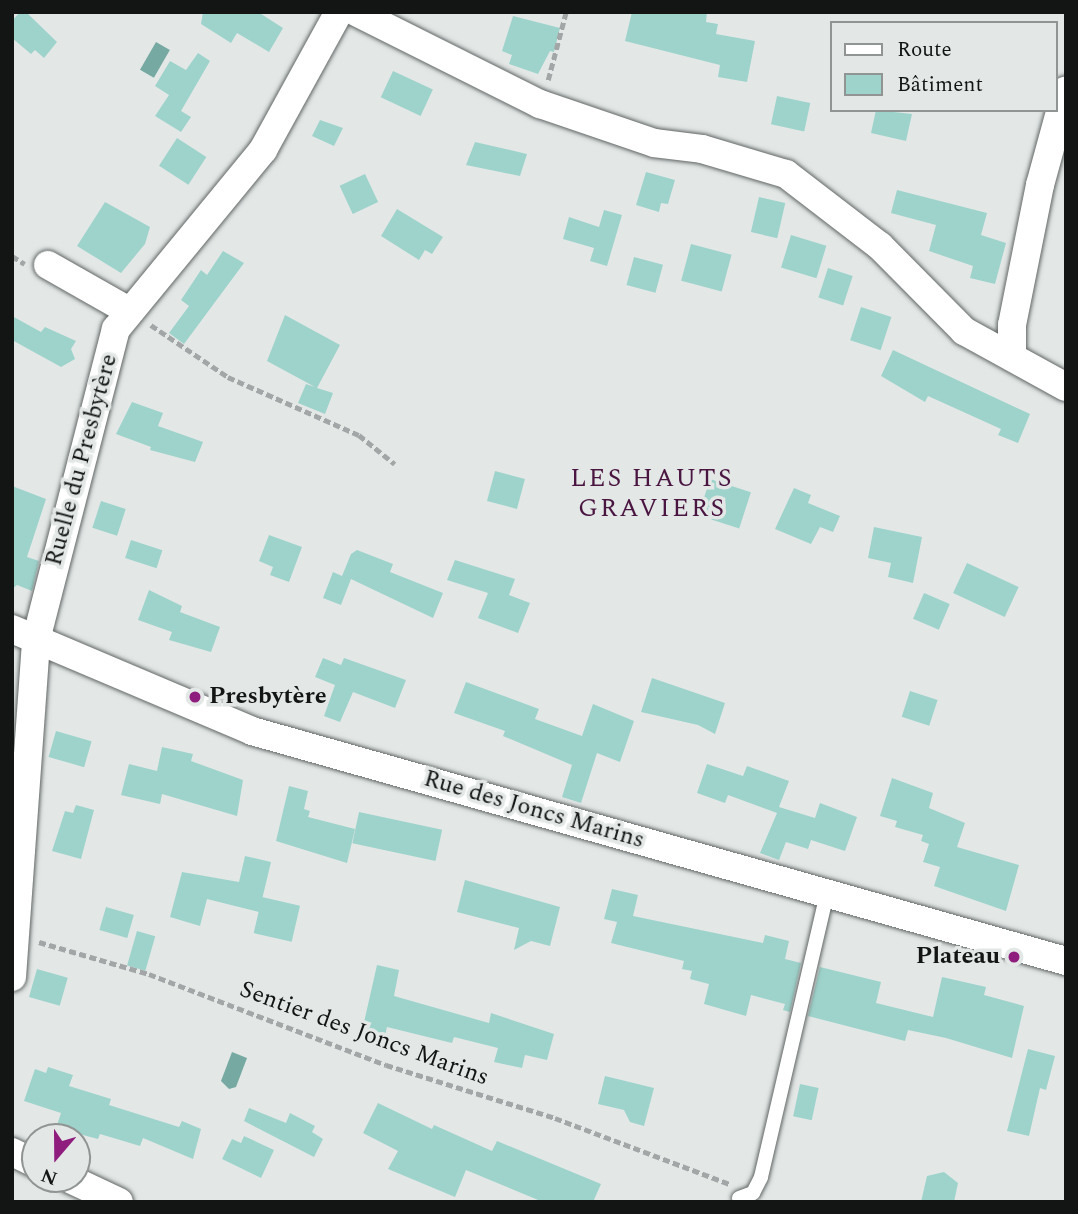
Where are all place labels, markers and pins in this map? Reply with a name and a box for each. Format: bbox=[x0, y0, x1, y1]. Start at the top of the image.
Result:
place label: Presbytère bbox=[209, 683, 327, 711]
marker: Presbytère bbox=[187, 689, 203, 705]
place label: Plateau bbox=[916, 943, 1000, 971]
marker: Plateau bbox=[1006, 949, 1022, 965]

